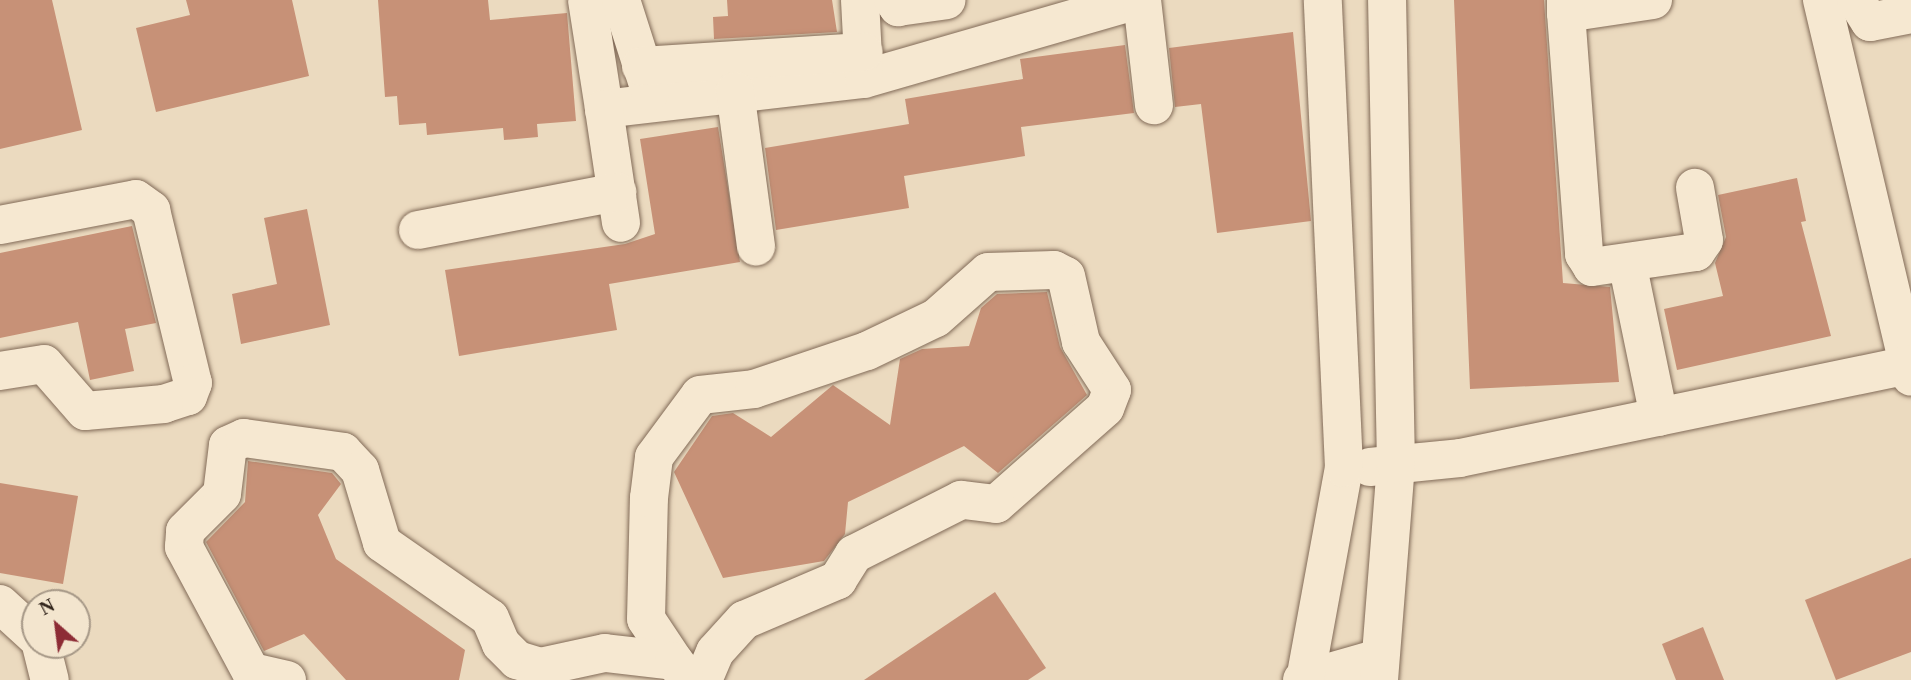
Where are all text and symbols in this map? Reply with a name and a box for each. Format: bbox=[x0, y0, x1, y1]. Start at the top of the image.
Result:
north arrow bbox=[21, 589, 91, 659]
text: N bbox=[36, 594, 58, 619]

